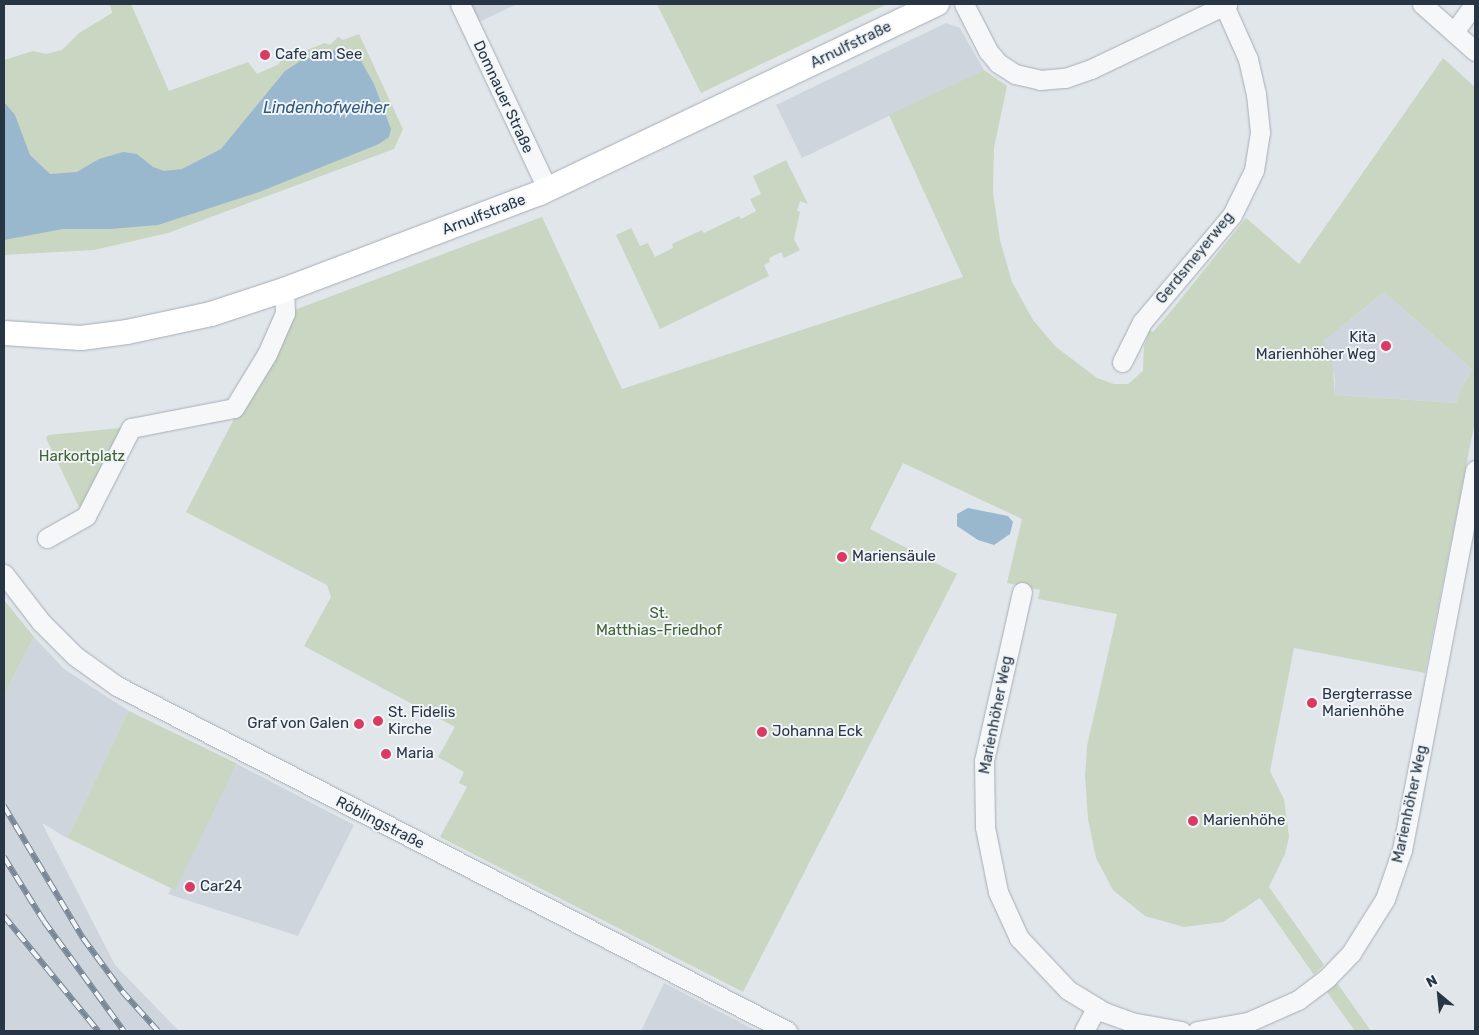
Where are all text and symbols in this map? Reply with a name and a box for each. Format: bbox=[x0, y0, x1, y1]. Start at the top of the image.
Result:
street label: Arnulfstraße bbox=[808, 18, 894, 72]
street label: Domnauer Straße bbox=[469, 38, 537, 156]
place label: Cafe am See bbox=[275, 46, 362, 64]
marker: Cafe am See bbox=[259, 49, 271, 61]
water label: Lindenhofweiher bbox=[263, 98, 389, 118]
street label: Arnulfstraße bbox=[440, 191, 528, 239]
street label: Gerdsmeyerweg bbox=[1152, 208, 1238, 308]
place label: Kita Marienhöher Weg bbox=[1255, 328, 1376, 363]
marker: Kita Marienhöher Weg bbox=[1380, 340, 1392, 352]
park label: Harkortplatz bbox=[39, 448, 125, 466]
place label: Mariensäule bbox=[852, 548, 936, 566]
marker: Mariensäule bbox=[836, 551, 848, 563]
park label: St. Matthias-Friedhof bbox=[596, 604, 722, 639]
street label: Marienhöher Weg bbox=[976, 654, 1016, 776]
place label: Bergterrasse Marienhöhe bbox=[1322, 685, 1412, 720]
marker: Bergterrasse Marienhöhe bbox=[1306, 697, 1318, 709]
place label: St. Fidelis Kirche bbox=[388, 703, 455, 738]
place label: Graf von Galen bbox=[247, 715, 349, 733]
marker: St. Fidelis Kirche bbox=[372, 715, 384, 727]
marker: Graf von Galen bbox=[353, 718, 365, 730]
place label: Johanna Eck bbox=[772, 723, 863, 741]
marker: Johanna Eck bbox=[756, 726, 768, 738]
street label: Marienhöher Weg bbox=[1389, 743, 1431, 865]
place label: Maria bbox=[396, 745, 434, 763]
marker: Maria bbox=[380, 748, 392, 760]
street label: Röblingstraße bbox=[333, 793, 427, 853]
place label: Marienhöhe bbox=[1203, 812, 1285, 830]
marker: Marienhöhe bbox=[1187, 815, 1199, 827]
place label: Car24 bbox=[200, 878, 242, 896]
marker: Car24 bbox=[184, 881, 196, 893]
north arrow bbox=[1414, 970, 1464, 1020]
text: N bbox=[1423, 971, 1440, 991]

